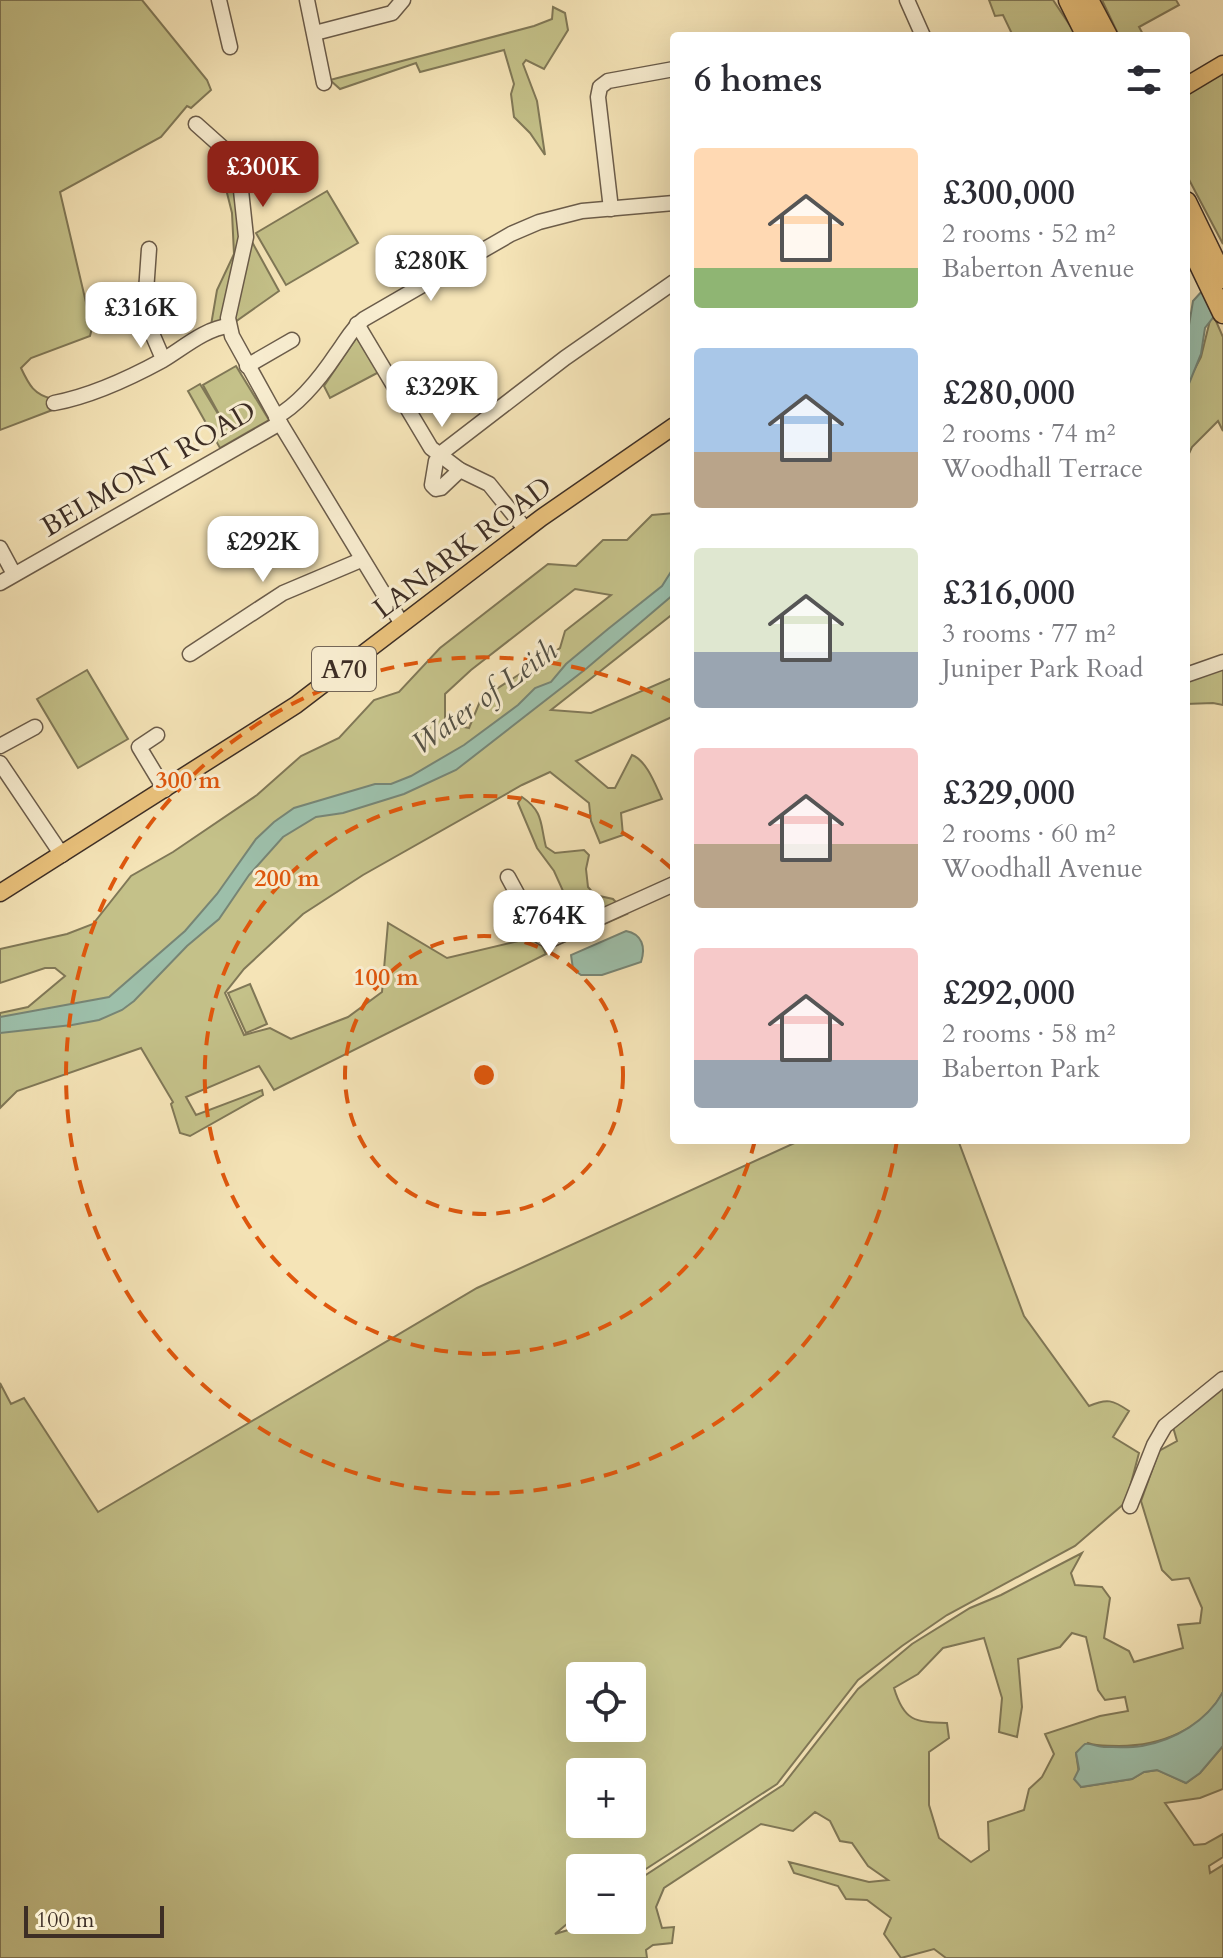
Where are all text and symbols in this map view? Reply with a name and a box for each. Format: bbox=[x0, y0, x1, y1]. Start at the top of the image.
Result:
text: 6 homes bbox=[694, 57, 822, 103]
icon: filters bbox=[1122, 58, 1166, 102]
pin: £300K bbox=[207, 141, 319, 209]
text: £300K bbox=[225, 149, 301, 184]
text: £300,000 bbox=[942, 170, 1075, 216]
icon: home bbox=[758, 180, 854, 276]
text: 2 rooms · 52 m² bbox=[942, 216, 1115, 251]
pin: £280K bbox=[375, 235, 487, 303]
text: £280K bbox=[393, 243, 469, 278]
text: Baberton Avenue bbox=[942, 251, 1135, 286]
pin: £316K bbox=[85, 282, 197, 350]
text: £316K bbox=[103, 290, 179, 325]
pin: £329K bbox=[386, 361, 498, 429]
text: £329K bbox=[404, 369, 480, 404]
text: £280,000 bbox=[942, 370, 1075, 416]
icon: home bbox=[758, 380, 854, 476]
street label: BELMONT ROAD bbox=[34, 392, 263, 546]
text: 2 rooms · 74 m² bbox=[942, 416, 1115, 451]
text: Woodhall Terrace bbox=[942, 451, 1143, 486]
street label: LANARK ROAD bbox=[365, 468, 560, 628]
pin: £292K bbox=[207, 516, 319, 584]
text: £292K bbox=[225, 524, 301, 559]
text: £316,000 bbox=[942, 570, 1075, 616]
icon: home bbox=[758, 580, 854, 676]
text: 3 rooms · 77 m² bbox=[942, 616, 1115, 651]
water label: Water of Leith bbox=[403, 630, 566, 764]
road number: A70 bbox=[312, 647, 376, 691]
text: Juniper Park Road bbox=[942, 651, 1143, 686]
text: 300 m bbox=[155, 764, 222, 797]
text: £329,000 bbox=[942, 770, 1075, 816]
icon: home bbox=[758, 780, 854, 876]
text: 2 rooms · 60 m² bbox=[942, 816, 1115, 851]
text: Woodhall Avenue bbox=[942, 851, 1143, 886]
text: 200 m bbox=[254, 862, 321, 895]
pin: £764K bbox=[493, 890, 605, 958]
text: £764K bbox=[511, 898, 587, 933]
text: 100 m bbox=[353, 961, 420, 994]
text: £292,000 bbox=[942, 970, 1075, 1016]
icon: home bbox=[758, 980, 854, 1076]
text: 2 rooms · 58 m² bbox=[942, 1016, 1115, 1051]
text: Baberton Park bbox=[942, 1051, 1100, 1086]
centre of rings bbox=[470, 1061, 498, 1089]
map controls bbox=[566, 1662, 646, 1934]
button: locate bbox=[566, 1662, 646, 1742]
button: + bbox=[566, 1758, 646, 1838]
button: − bbox=[566, 1854, 646, 1934]
scale bar bbox=[24, 1902, 164, 1938]
text: 100 m bbox=[36, 1905, 94, 1935]

